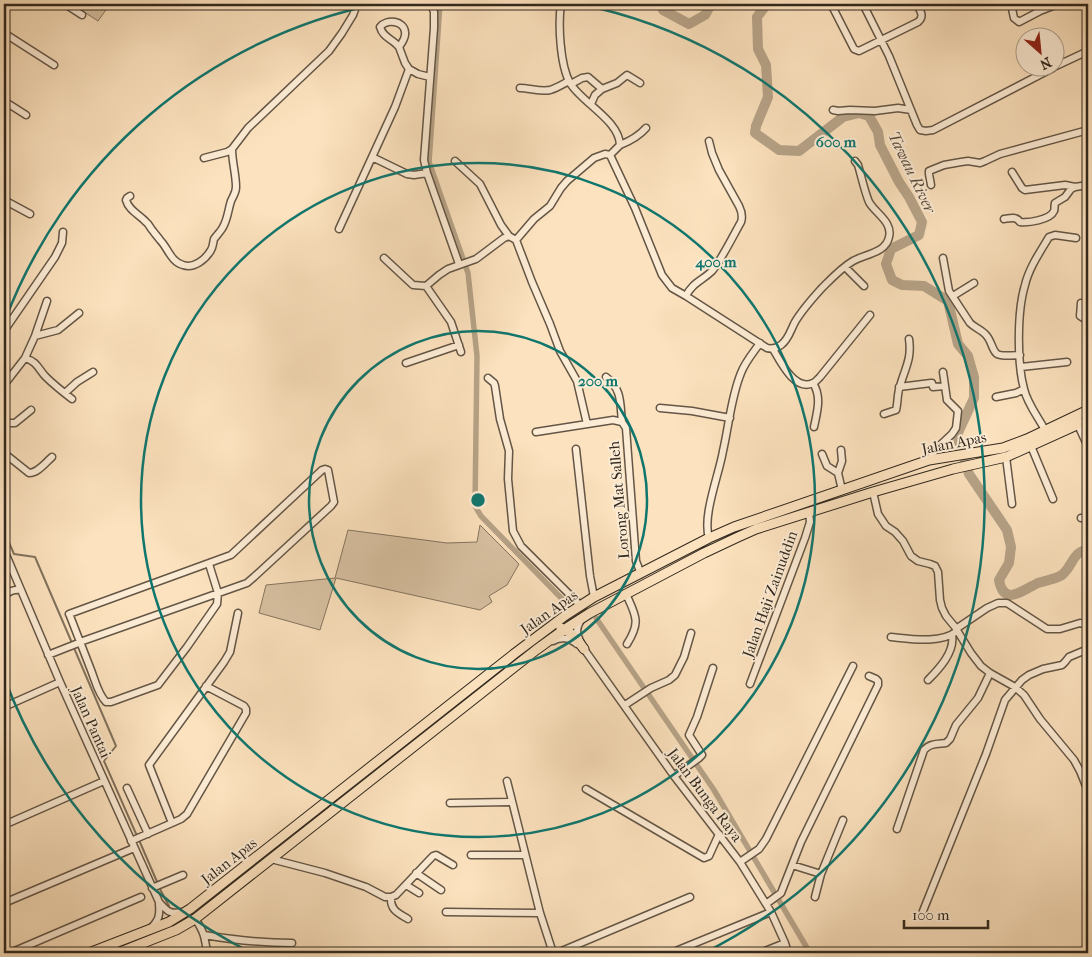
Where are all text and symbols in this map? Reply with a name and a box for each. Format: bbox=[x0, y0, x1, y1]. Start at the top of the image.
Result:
north arrow bbox=[1014, 28, 1064, 78]
text: N bbox=[1037, 53, 1054, 73]
water label: Tawau River bbox=[884, 128, 941, 218]
text: 600 m bbox=[816, 133, 857, 151]
text: 400 m bbox=[694, 253, 737, 271]
text: 200 m bbox=[578, 372, 618, 390]
street label: Jalan Apas bbox=[919, 428, 988, 458]
street label: Lorong Mat Salleh bbox=[605, 440, 633, 560]
centre of rings bbox=[469, 491, 487, 509]
street label: Jalan Haji Zainuddin bbox=[738, 528, 801, 661]
street label: Jalan Apas bbox=[516, 586, 581, 639]
street label: Jalan Pantai bbox=[67, 683, 115, 761]
street label: Jalan Bunga Raya bbox=[663, 744, 747, 846]
street label: Jalan Apas bbox=[197, 833, 261, 889]
scale bar bbox=[904, 897, 988, 929]
text: 100 m bbox=[912, 906, 950, 924]

